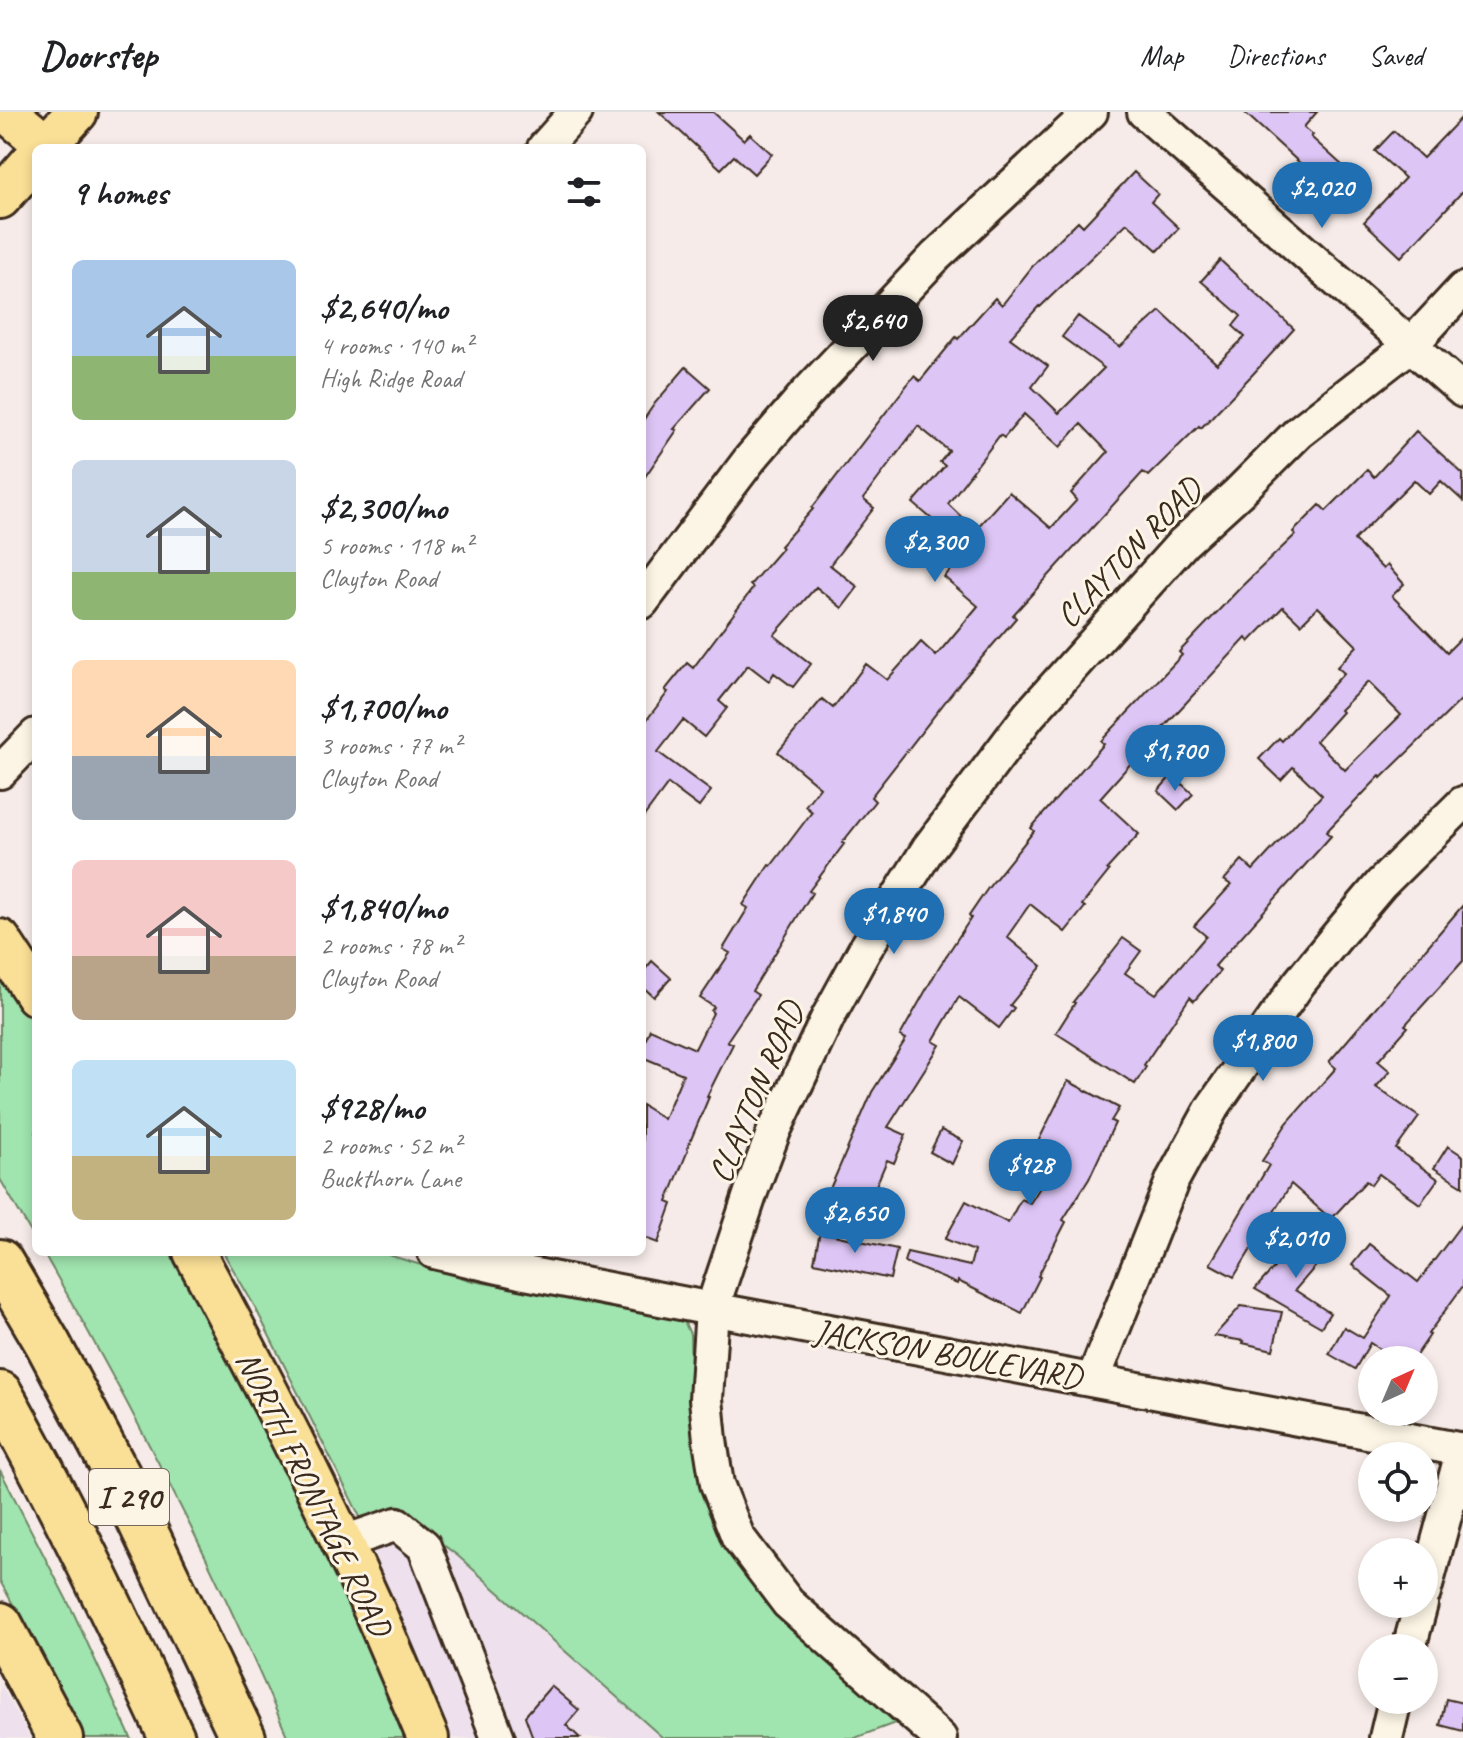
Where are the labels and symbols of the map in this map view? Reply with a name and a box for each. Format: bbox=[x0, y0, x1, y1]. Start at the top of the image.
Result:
pin: $2,020 bbox=[1257, 162, 1387, 230]
pin: $2,640 bbox=[808, 295, 938, 363]
street label: CLAYTON ROAD bbox=[1046, 466, 1213, 636]
pin: $2,300 bbox=[870, 516, 1000, 584]
pin: $1,700 bbox=[1110, 725, 1240, 793]
pin: $1,840 bbox=[829, 888, 959, 956]
street label: CLAYTON ROAD bbox=[698, 992, 814, 1189]
pin: $1,800 bbox=[1198, 1015, 1328, 1083]
pin: $928 bbox=[983, 1139, 1077, 1207]
pin: $2,650 bbox=[790, 1187, 920, 1255]
pin: $2,010 bbox=[1231, 1212, 1361, 1280]
street label: JACKSON BOULEVARD bbox=[809, 1308, 1088, 1399]
street label: NORTH FRONTAGE ROAD bbox=[227, 1343, 403, 1645]
north arrow bbox=[1358, 1346, 1438, 1426]
road number: I 290 bbox=[89, 1469, 169, 1525]

